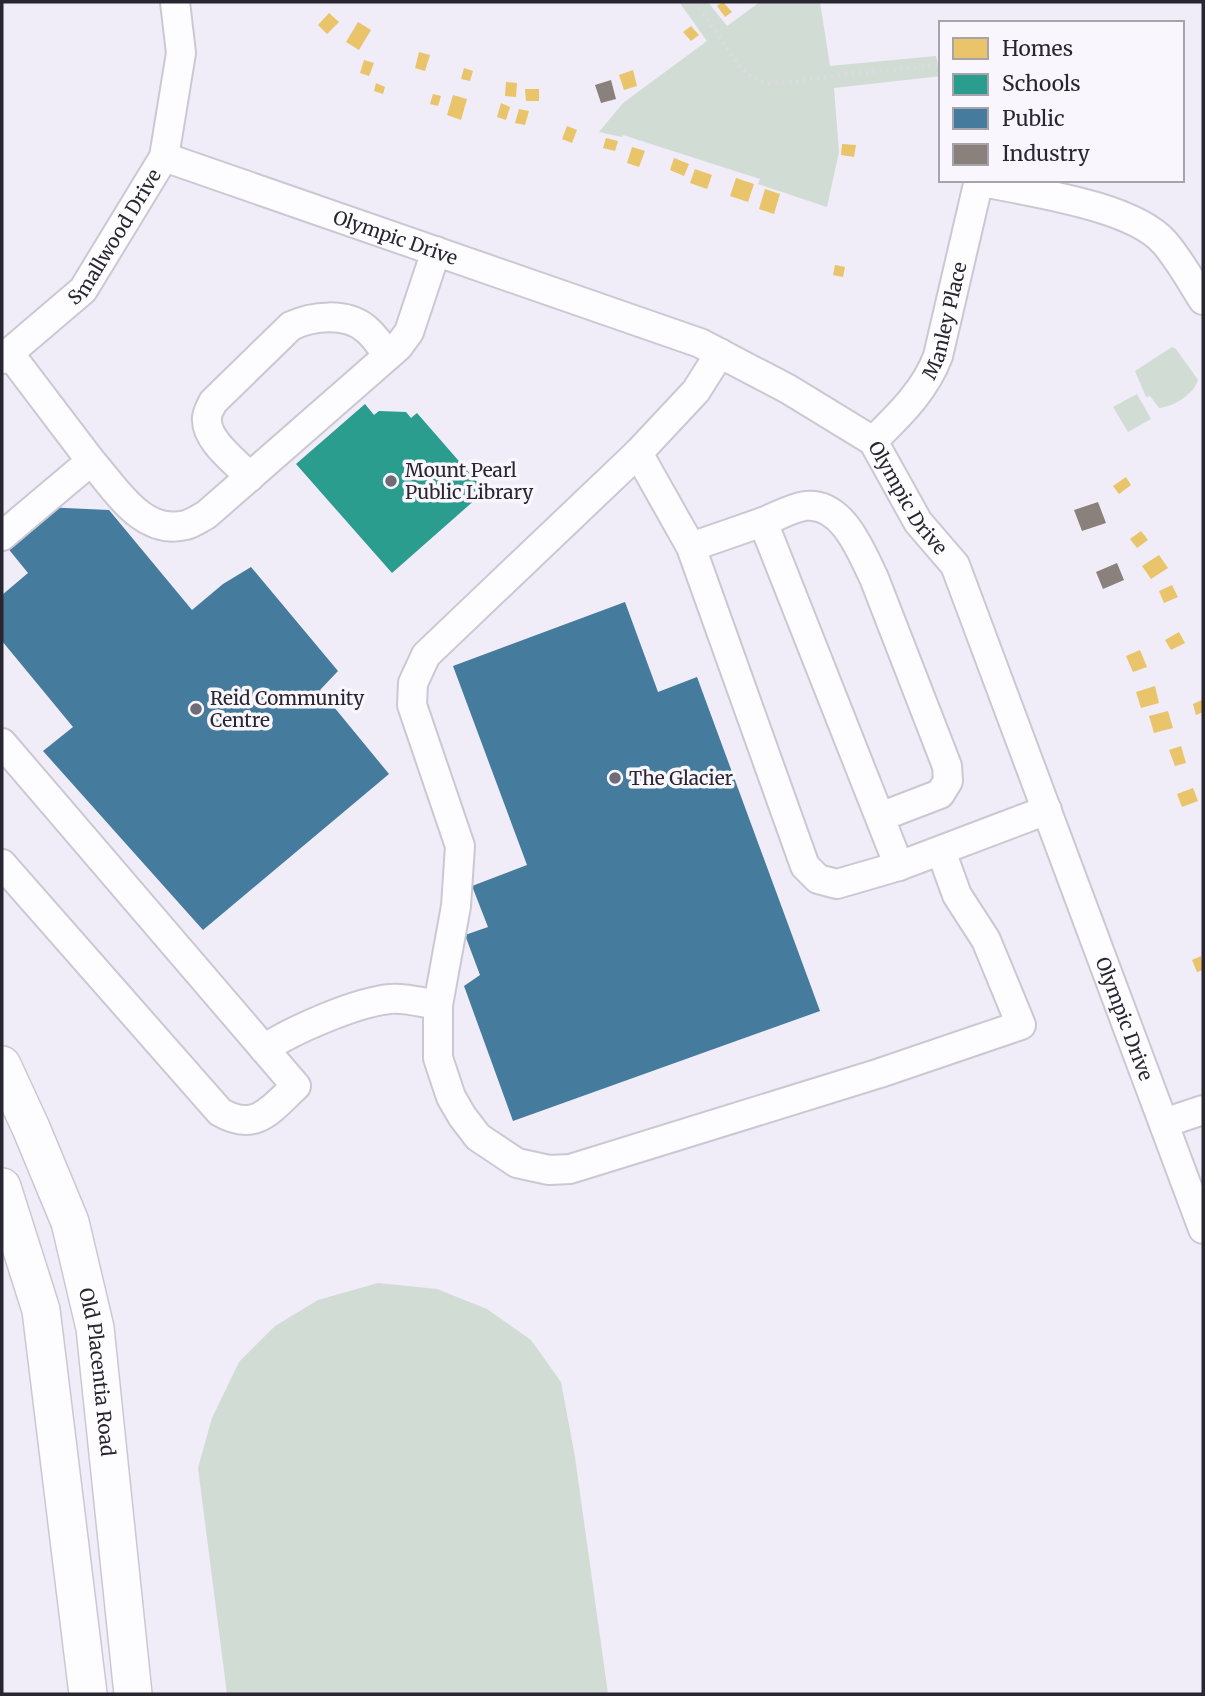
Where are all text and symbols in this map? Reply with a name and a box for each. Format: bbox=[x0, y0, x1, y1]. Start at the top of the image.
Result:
legend bbox=[939, 21, 1184, 182]
text: Homes bbox=[1002, 35, 1073, 62]
text: Schools bbox=[1002, 70, 1081, 97]
text: Public bbox=[1002, 105, 1065, 132]
text: Industry bbox=[1002, 140, 1091, 167]
street label: Smallwood Drive bbox=[63, 164, 166, 310]
street label: Olympic Drive bbox=[330, 205, 461, 270]
street label: Manley Place bbox=[917, 259, 972, 383]
street label: Olympic Drive bbox=[863, 437, 953, 559]
place label: Mount Pearl Public Library bbox=[405, 458, 533, 504]
marker: Mount Pearl Public Library bbox=[383, 473, 399, 489]
place label: Reid Community Centre bbox=[210, 686, 364, 732]
marker: Reid Community Centre bbox=[188, 701, 204, 717]
place label: The Glacier bbox=[629, 766, 734, 790]
marker: The Glacier bbox=[607, 770, 623, 786]
street label: Olympic Drive bbox=[1090, 954, 1158, 1084]
street label: Old Placentia Road bbox=[74, 1285, 120, 1457]

